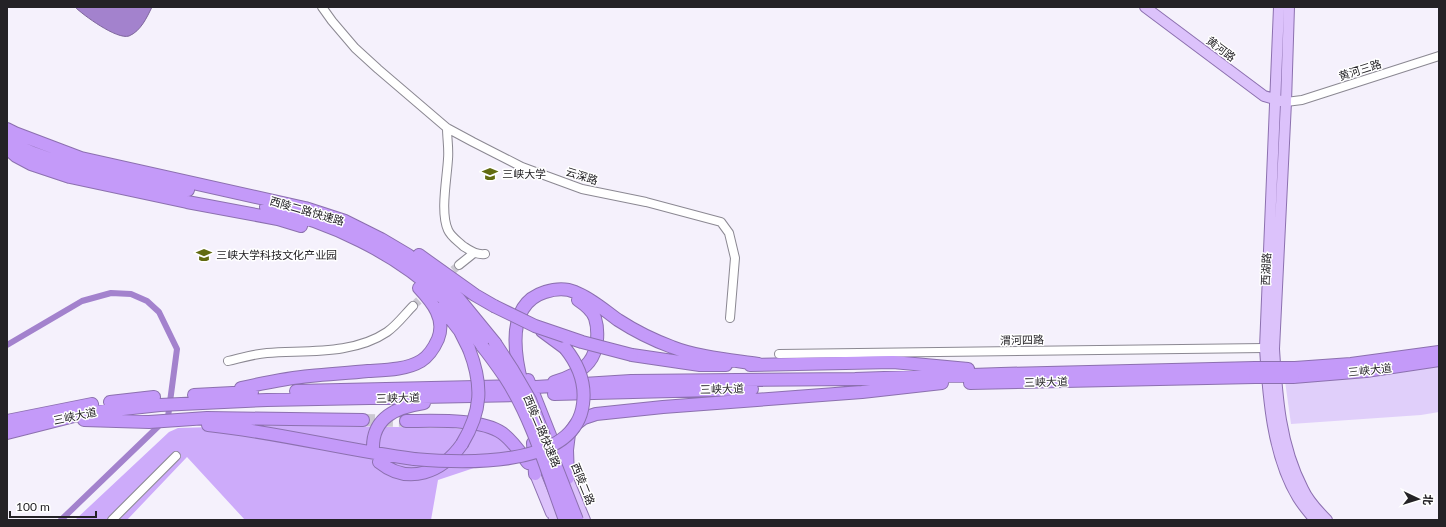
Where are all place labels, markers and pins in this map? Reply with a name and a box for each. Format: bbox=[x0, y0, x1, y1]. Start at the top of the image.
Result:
school or university icon: 三峡大学 bbox=[481, 165, 499, 183]
place label: 三峡大学 bbox=[502, 167, 546, 180]
school or university icon: 三峡大学科技文化产业园 bbox=[195, 246, 213, 264]
place label: 三峡大学科技文化产业园 bbox=[216, 248, 337, 261]

